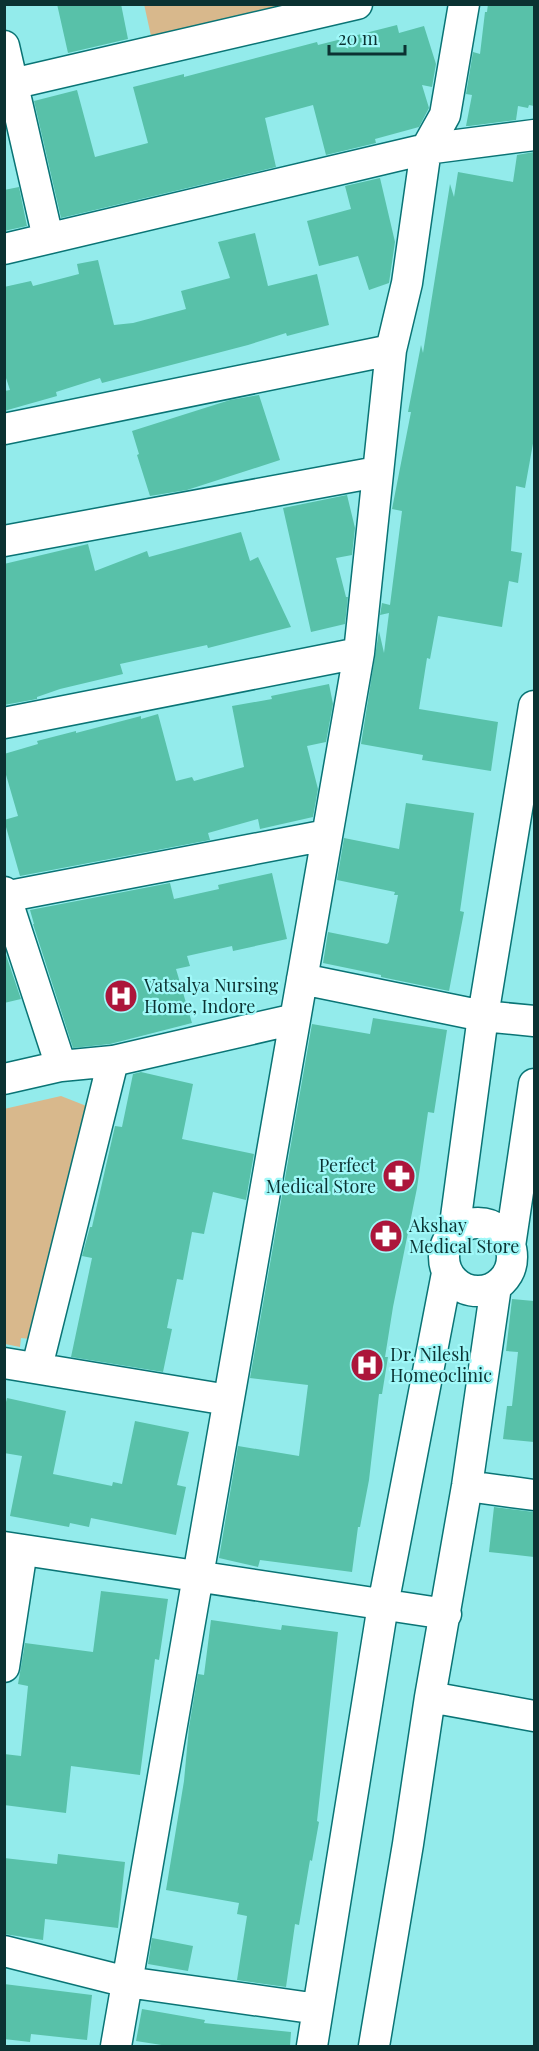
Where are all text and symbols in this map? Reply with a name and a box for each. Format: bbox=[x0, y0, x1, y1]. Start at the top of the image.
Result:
scale bar bbox=[329, 18, 406, 56]
text: 20 m bbox=[338, 26, 378, 50]
place label: Vatsalya Nursing Home, Indore bbox=[143, 973, 279, 1018]
hospital icon: Vatsalya Nursing Home, Indore bbox=[103, 978, 139, 1014]
place label: Perfect Medical Store bbox=[266, 1153, 377, 1198]
pharmacy icon: Perfect Medical Store bbox=[381, 1158, 417, 1194]
place label: Akshay Medical Store bbox=[408, 1213, 519, 1258]
pharmacy icon: Akshay Medical Store bbox=[368, 1218, 404, 1254]
place label: Dr. Nilesh Homeoclinic bbox=[390, 1342, 492, 1387]
hospital icon: Dr. Nilesh Homeoclinic bbox=[349, 1347, 385, 1383]

